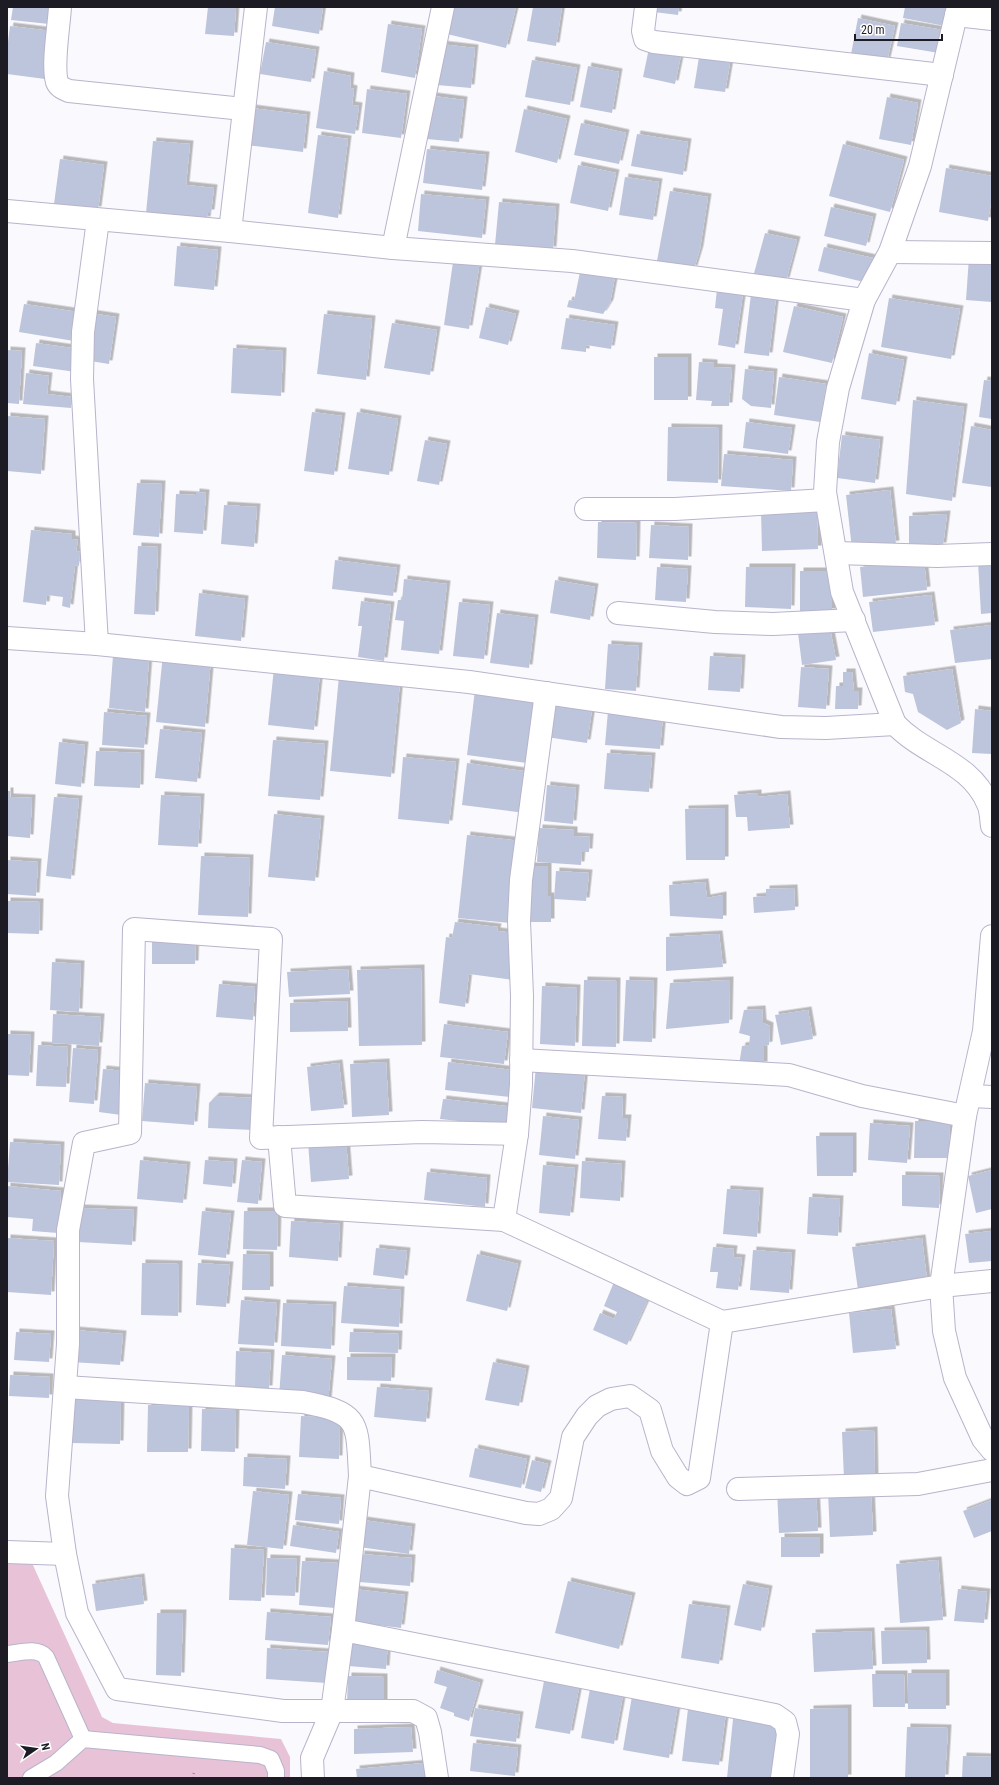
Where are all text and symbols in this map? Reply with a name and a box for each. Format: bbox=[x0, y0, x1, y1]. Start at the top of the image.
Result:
scale bar bbox=[855, 16, 942, 42]
text: 20 m bbox=[861, 23, 885, 37]
north arrow bbox=[16, 1729, 56, 1769]
text: N bbox=[38, 1742, 52, 1752]

